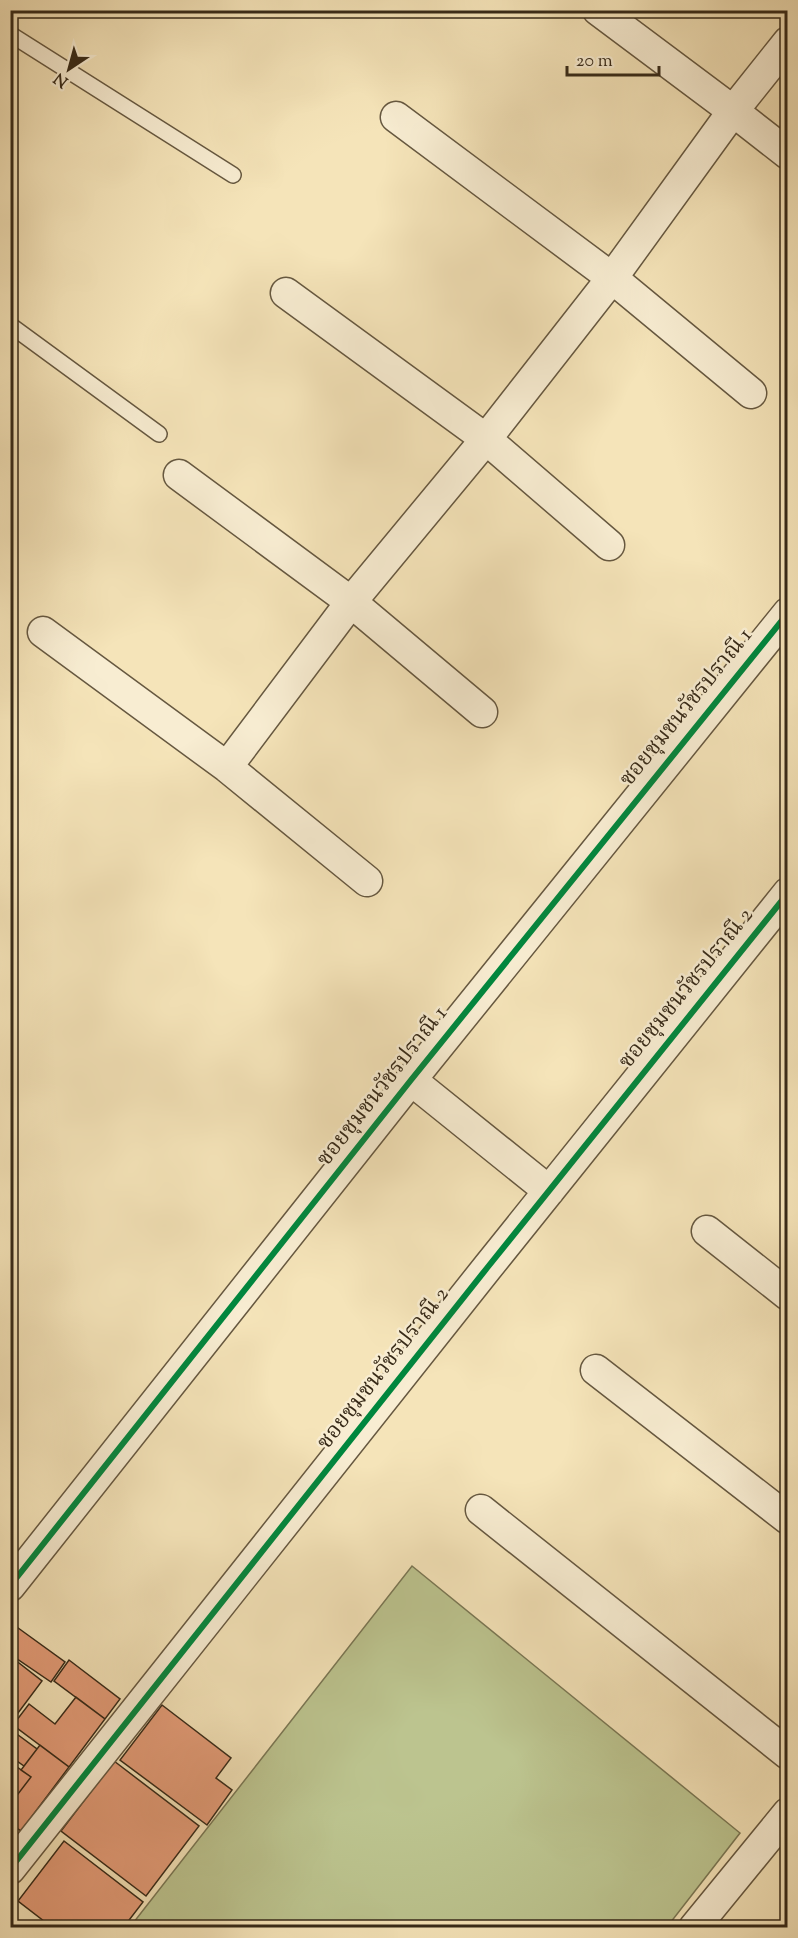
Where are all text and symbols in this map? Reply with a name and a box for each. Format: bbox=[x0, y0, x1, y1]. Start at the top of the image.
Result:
north arrow bbox=[39, 39, 99, 99]
scale bar bbox=[567, 39, 658, 77]
text: 20 m bbox=[576, 49, 613, 75]
text: N bbox=[50, 66, 74, 92]
street label: ซอยชุมชนวัชรปราณี 1 bbox=[613, 621, 761, 794]
street label: ซอยชุมชนวัชรปราณี 2 bbox=[612, 902, 762, 1076]
street label: ซอยชุมชนวัชรปราณี 1 bbox=[310, 999, 456, 1174]
street label: ซอยชุมชนวัชรปราณี 2 bbox=[310, 1281, 458, 1457]

